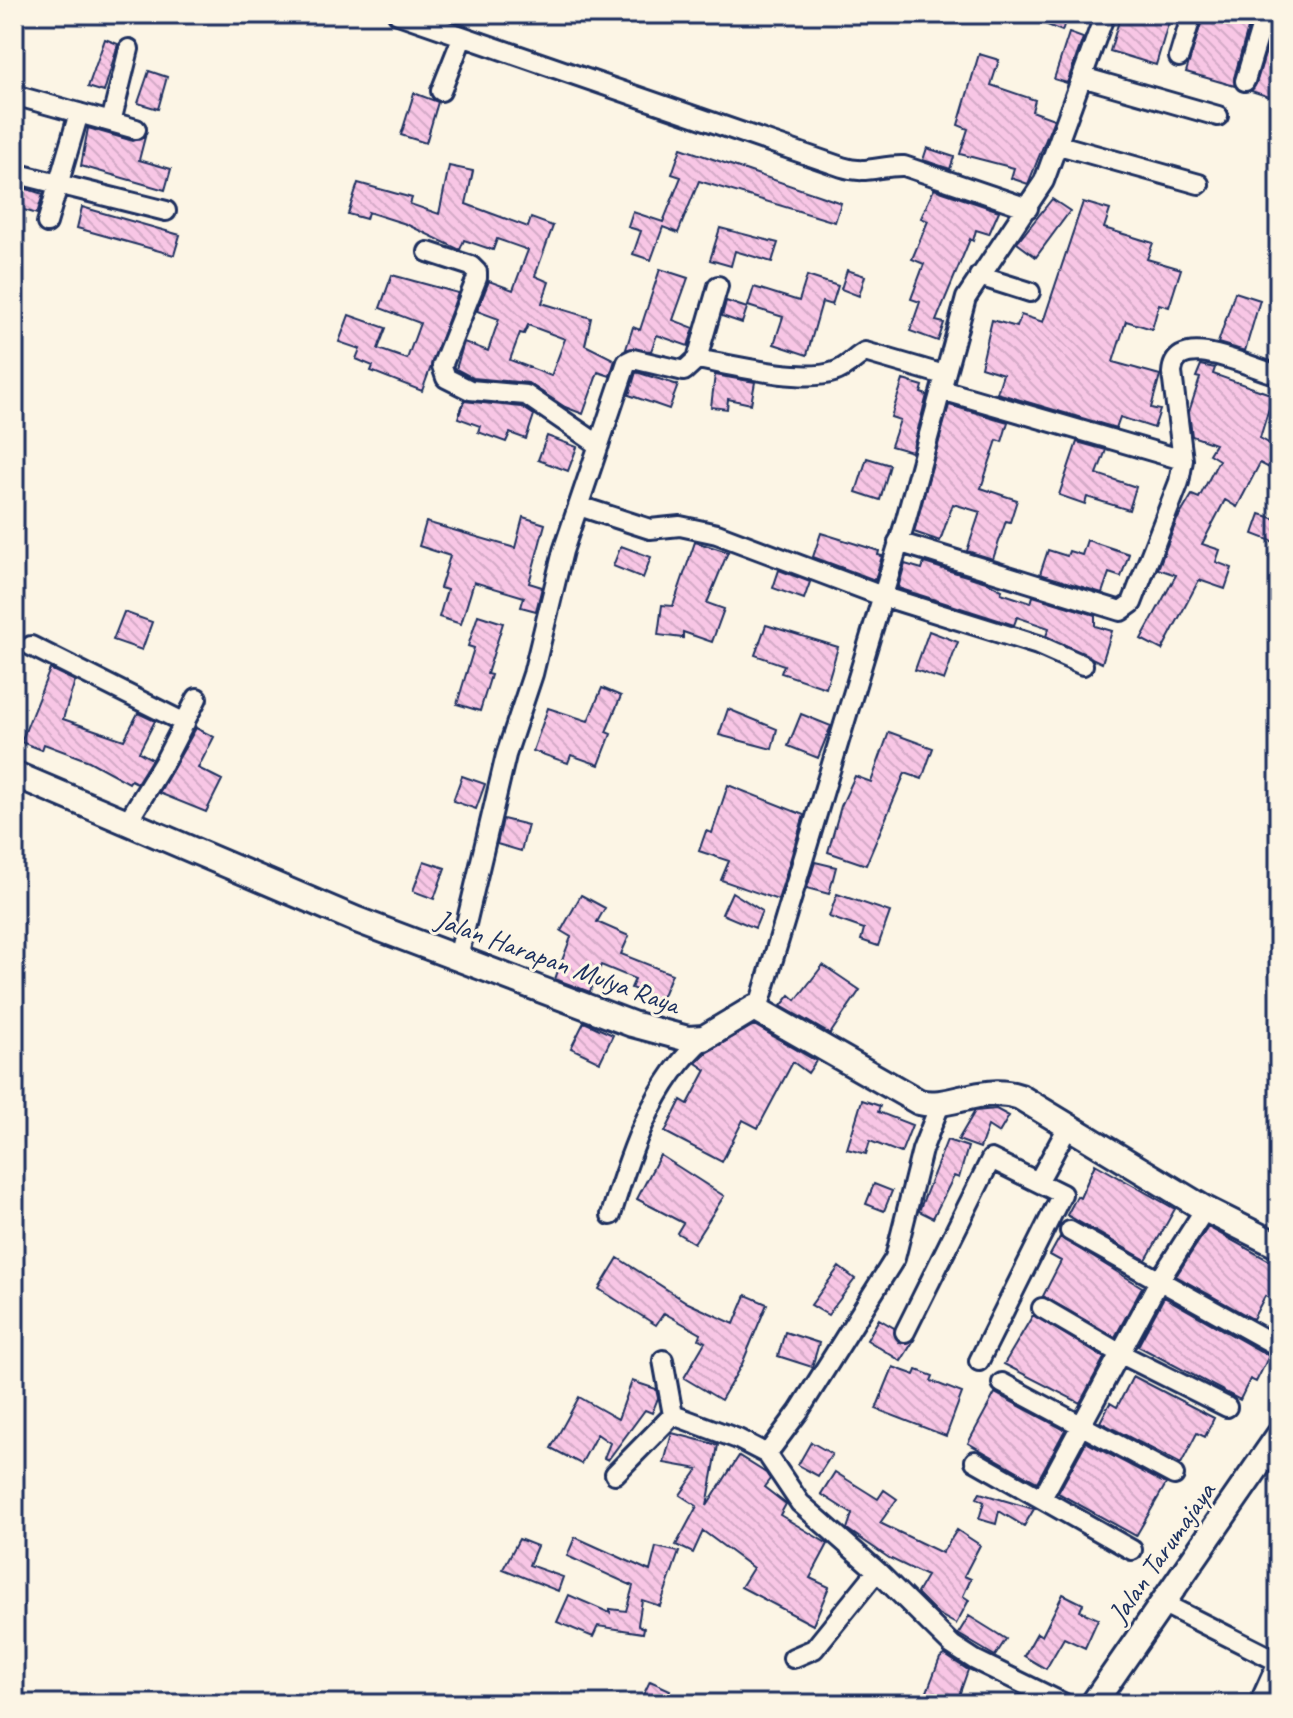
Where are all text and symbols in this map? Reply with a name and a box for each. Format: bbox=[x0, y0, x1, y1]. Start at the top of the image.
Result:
street label: Jalan Harapan Mulya Raya bbox=[430, 900, 687, 1023]
street label: Jalan Tarumajaya bbox=[1099, 1474, 1224, 1631]

